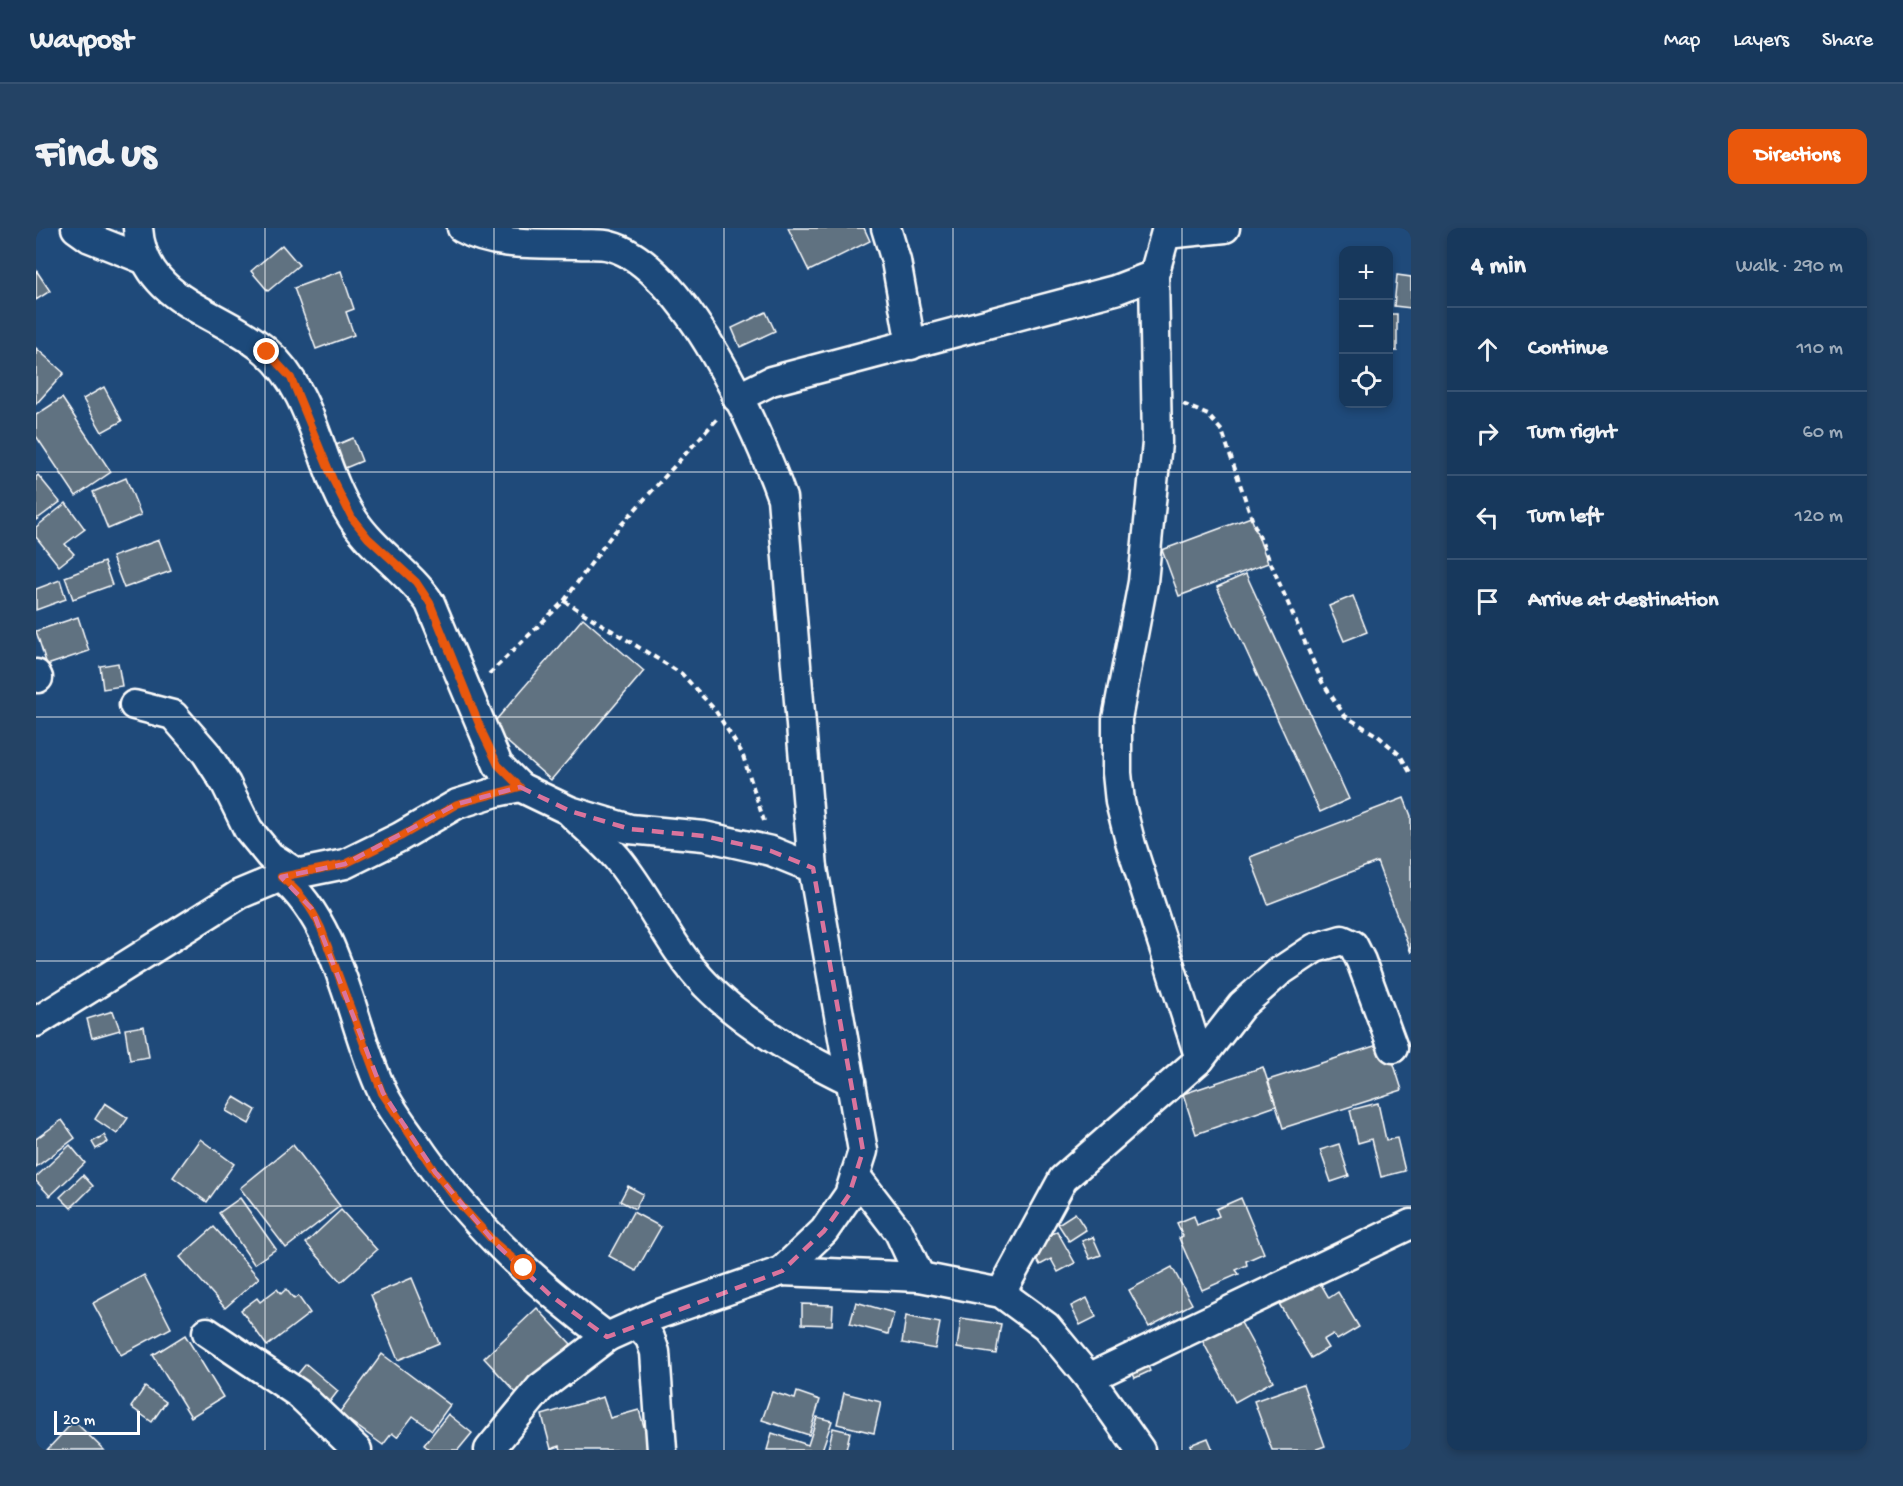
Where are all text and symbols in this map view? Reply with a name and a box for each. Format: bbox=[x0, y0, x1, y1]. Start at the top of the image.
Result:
text: Waypost bbox=[30, 25, 133, 58]
text: Map bbox=[1664, 29, 1700, 54]
text: Layers bbox=[1733, 29, 1789, 54]
text: Share bbox=[1822, 29, 1873, 54]
button: Directions bbox=[1728, 129, 1867, 184]
text: Find us bbox=[36, 132, 156, 181]
map controls bbox=[1339, 246, 1393, 408]
button: + bbox=[1339, 246, 1393, 300]
text: 4 min bbox=[1471, 252, 1526, 283]
text: Walk · 290 m bbox=[1736, 256, 1843, 279]
button: − bbox=[1339, 300, 1393, 354]
icon: ahead bbox=[1471, 333, 1504, 366]
text: Continue bbox=[1528, 336, 1608, 362]
route end bbox=[253, 338, 279, 364]
text: 110 m bbox=[1797, 338, 1843, 361]
button: locate bbox=[1339, 354, 1393, 408]
icon: right bbox=[1471, 417, 1504, 450]
text: Turn right bbox=[1528, 420, 1616, 446]
text: 60 m bbox=[1803, 422, 1843, 445]
icon: left bbox=[1471, 501, 1504, 534]
text: Turn left bbox=[1528, 504, 1602, 530]
text: 120 m bbox=[1795, 506, 1843, 529]
icon: arrive bbox=[1471, 585, 1504, 618]
text: Arrive at destination bbox=[1528, 588, 1718, 614]
route start bbox=[510, 1254, 536, 1280]
scale bar bbox=[54, 1408, 140, 1436]
text: 20 m bbox=[63, 1412, 95, 1431]

